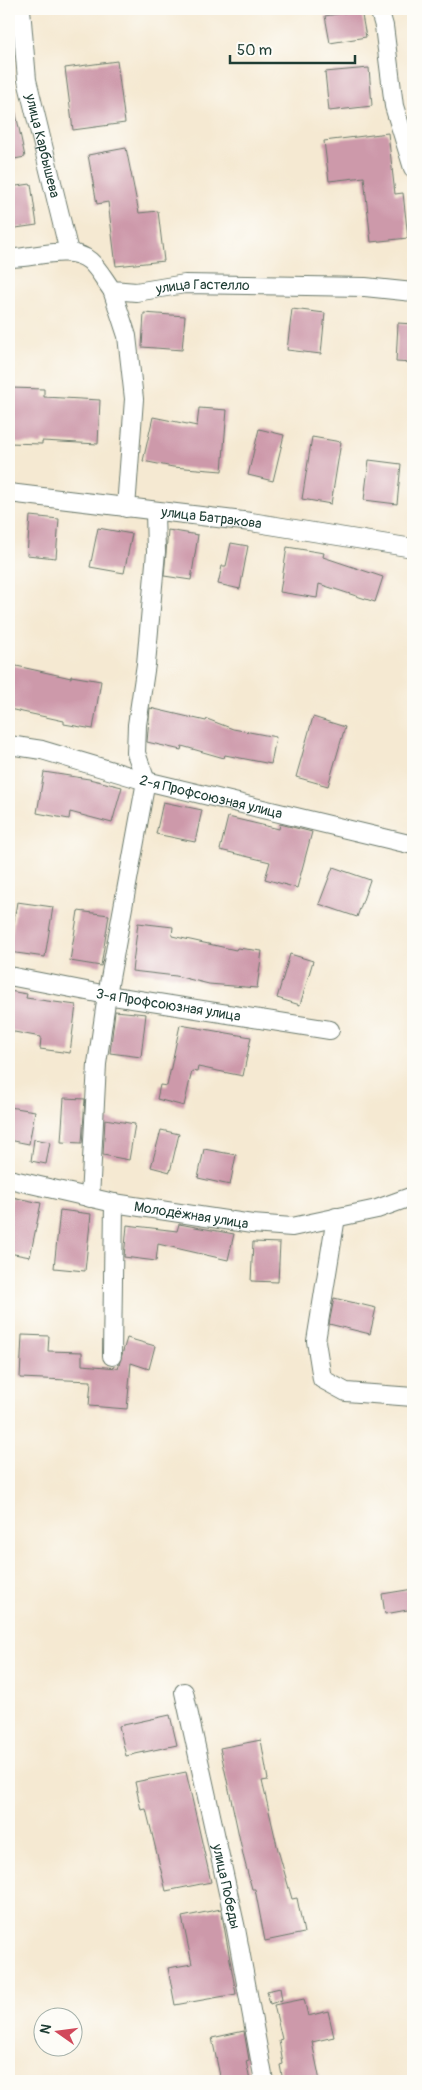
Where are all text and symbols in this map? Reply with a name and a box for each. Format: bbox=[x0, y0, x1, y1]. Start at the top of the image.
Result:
scale bar bbox=[230, 32, 354, 64]
text: 50 m bbox=[237, 41, 272, 60]
street label: улица Карбышева bbox=[21, 91, 63, 200]
street label: улица Гастелло bbox=[154, 276, 250, 298]
street label: улица Батракова bbox=[159, 503, 263, 533]
street label: 2-я Профсоюзная улица bbox=[138, 772, 284, 822]
street label: 3-я Профсоюзная улица bbox=[95, 985, 242, 1025]
street label: Молодёжная улица bbox=[133, 1198, 250, 1232]
street label: улица Победы bbox=[208, 1842, 244, 1930]
north arrow bbox=[32, 2008, 82, 2058]
text: N bbox=[36, 2022, 55, 2036]

